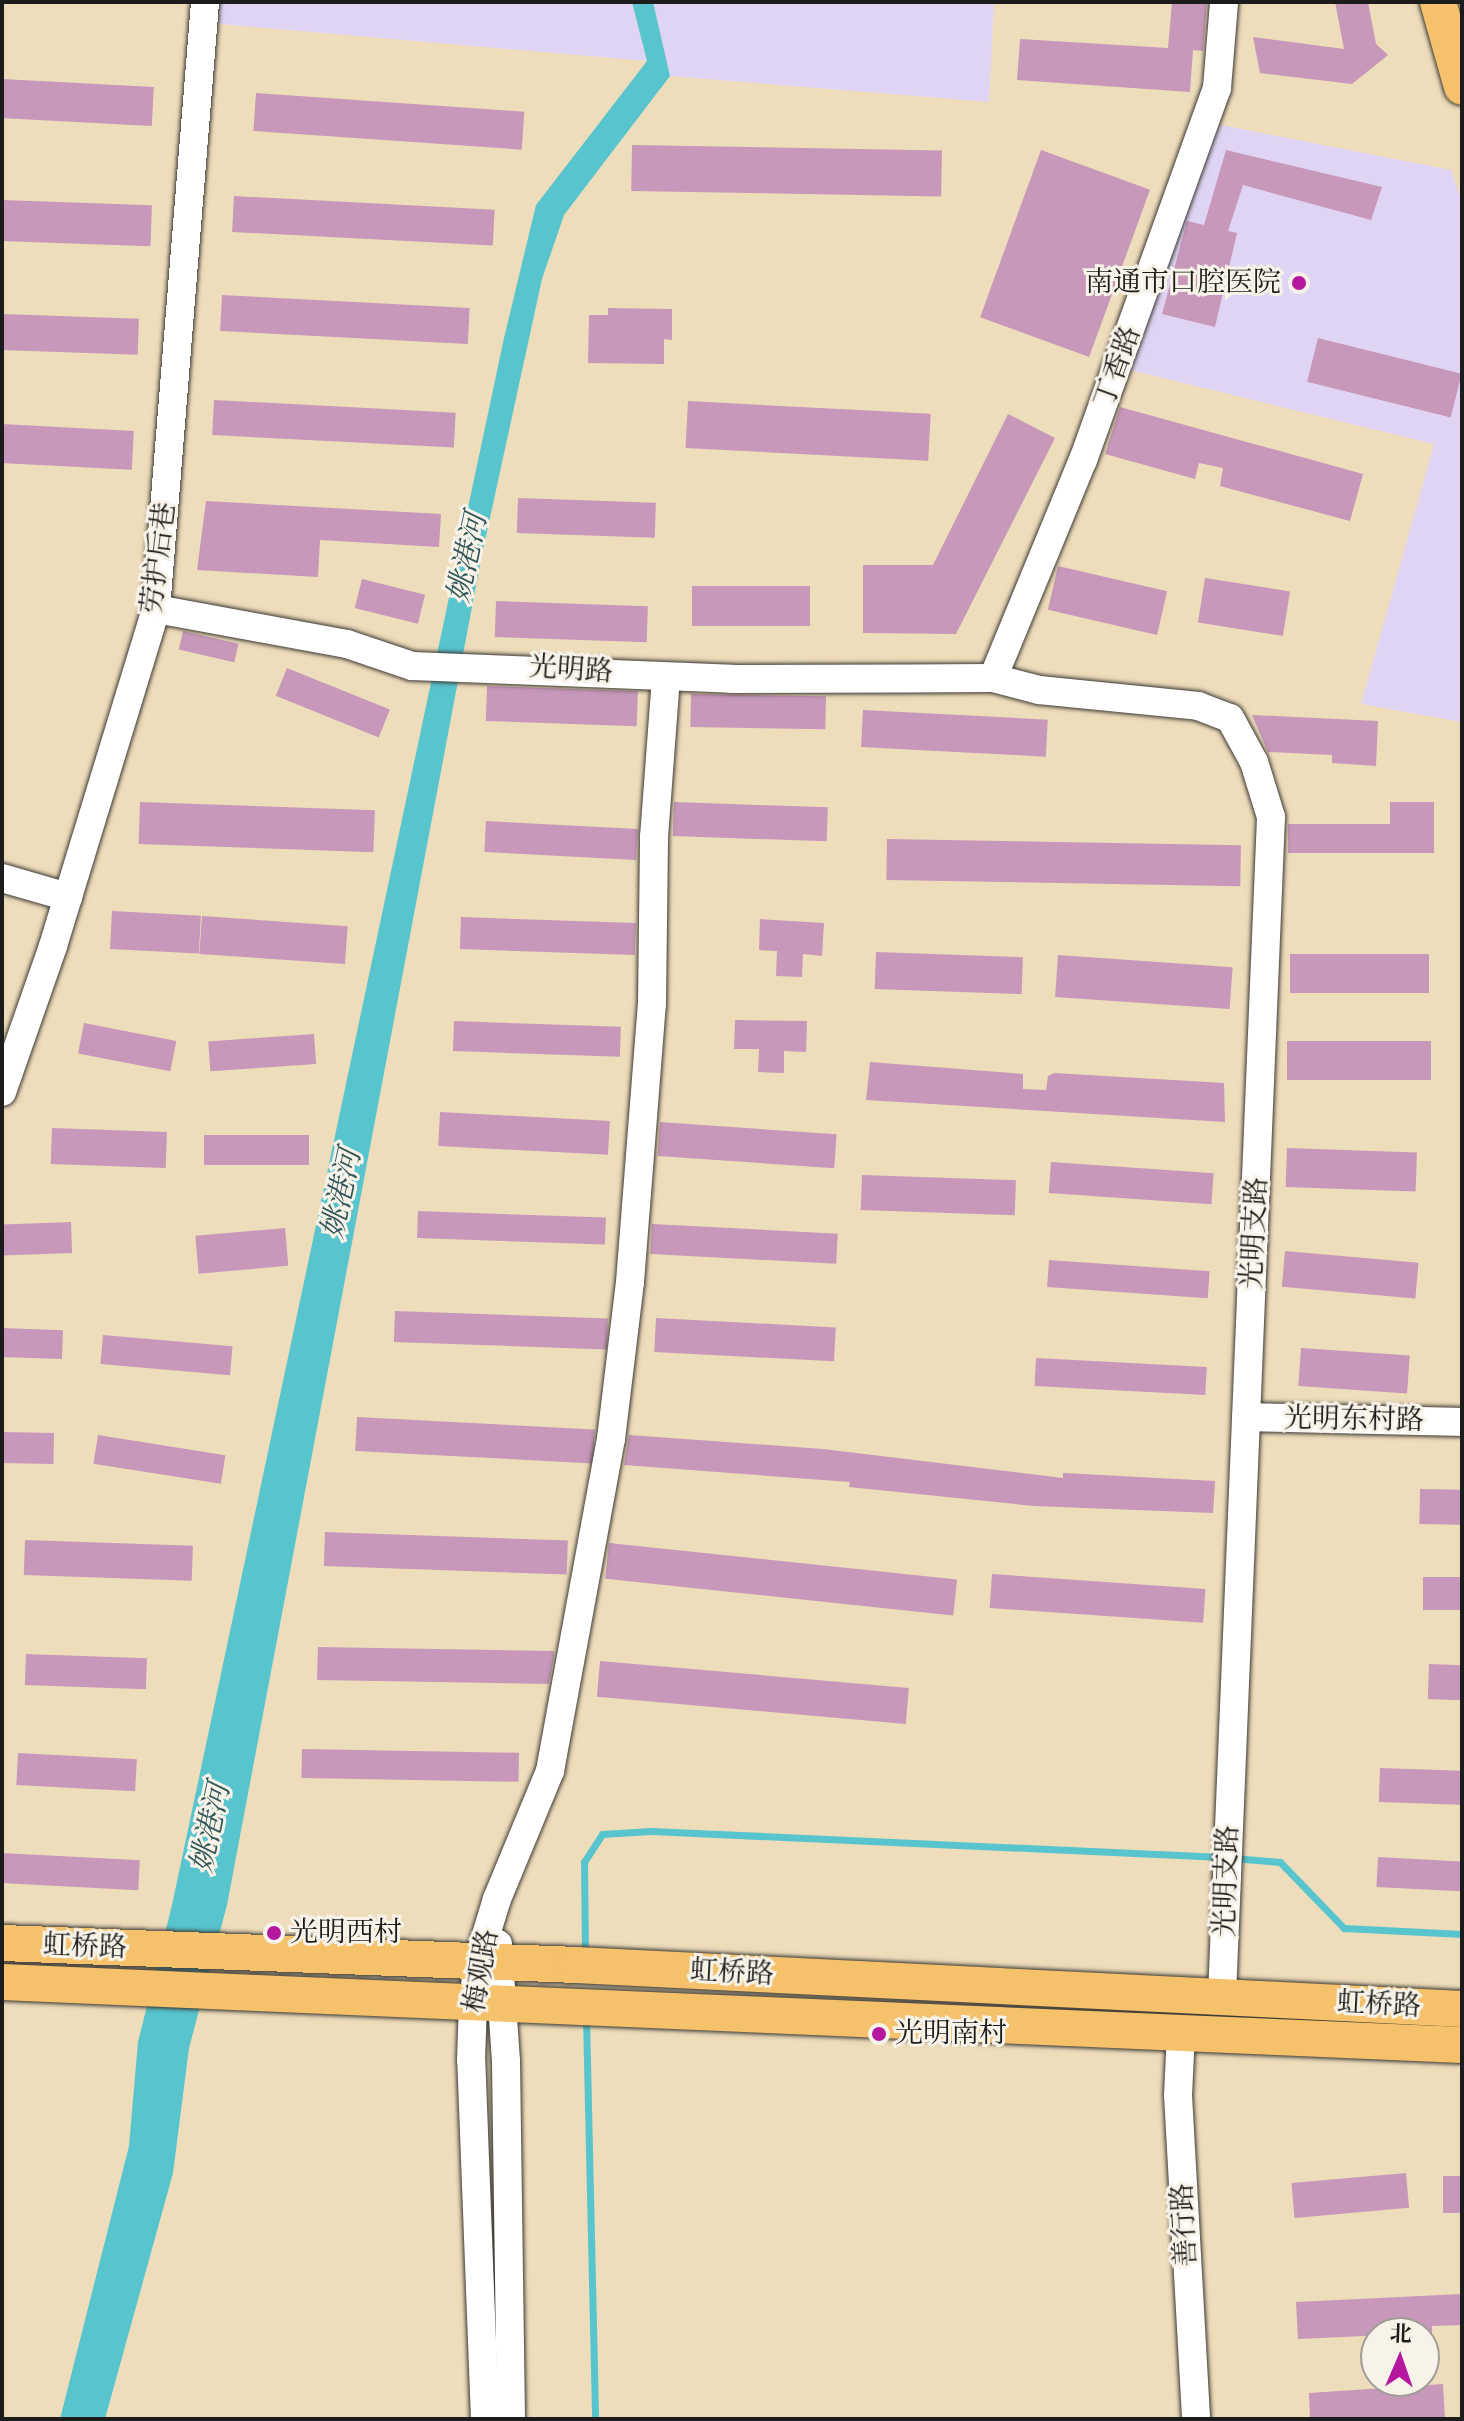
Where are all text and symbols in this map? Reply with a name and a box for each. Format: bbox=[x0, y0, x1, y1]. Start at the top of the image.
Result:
place label: 南通市口腔医院 bbox=[1085, 266, 1281, 300]
marker: 南通市口腔医院 bbox=[1288, 272, 1310, 294]
street label: 丁香路 bbox=[1088, 322, 1148, 412]
street label: 劳护后巷 bbox=[136, 500, 182, 616]
water label: 姚港河 bbox=[442, 510, 496, 606]
street label: 光明路 bbox=[528, 650, 614, 690]
water label: 姚港河 bbox=[316, 1146, 370, 1242]
street label: 光明支路 bbox=[1235, 1176, 1275, 1290]
street label: 光明东村路 bbox=[1284, 1402, 1424, 1438]
water label: 姚港河 bbox=[185, 1780, 239, 1876]
street label: 光明支路 bbox=[1208, 1824, 1246, 1938]
place label: 光明西村 bbox=[290, 1916, 402, 1950]
marker: 光明西村 bbox=[265, 1924, 283, 1942]
street label: 梅观路 bbox=[458, 1927, 506, 2015]
street label: 虹桥路 bbox=[42, 1929, 128, 1965]
street label: 虹桥路 bbox=[689, 1954, 775, 1992]
street label: 虹桥路 bbox=[1336, 1986, 1422, 2024]
place label: 光明南村 bbox=[895, 2017, 1007, 2051]
marker: 光明南村 bbox=[870, 2025, 888, 2043]
street label: 善行路 bbox=[1166, 2182, 1204, 2268]
north arrow bbox=[1360, 2317, 1440, 2397]
text: 北 bbox=[1389, 2321, 1412, 2348]

